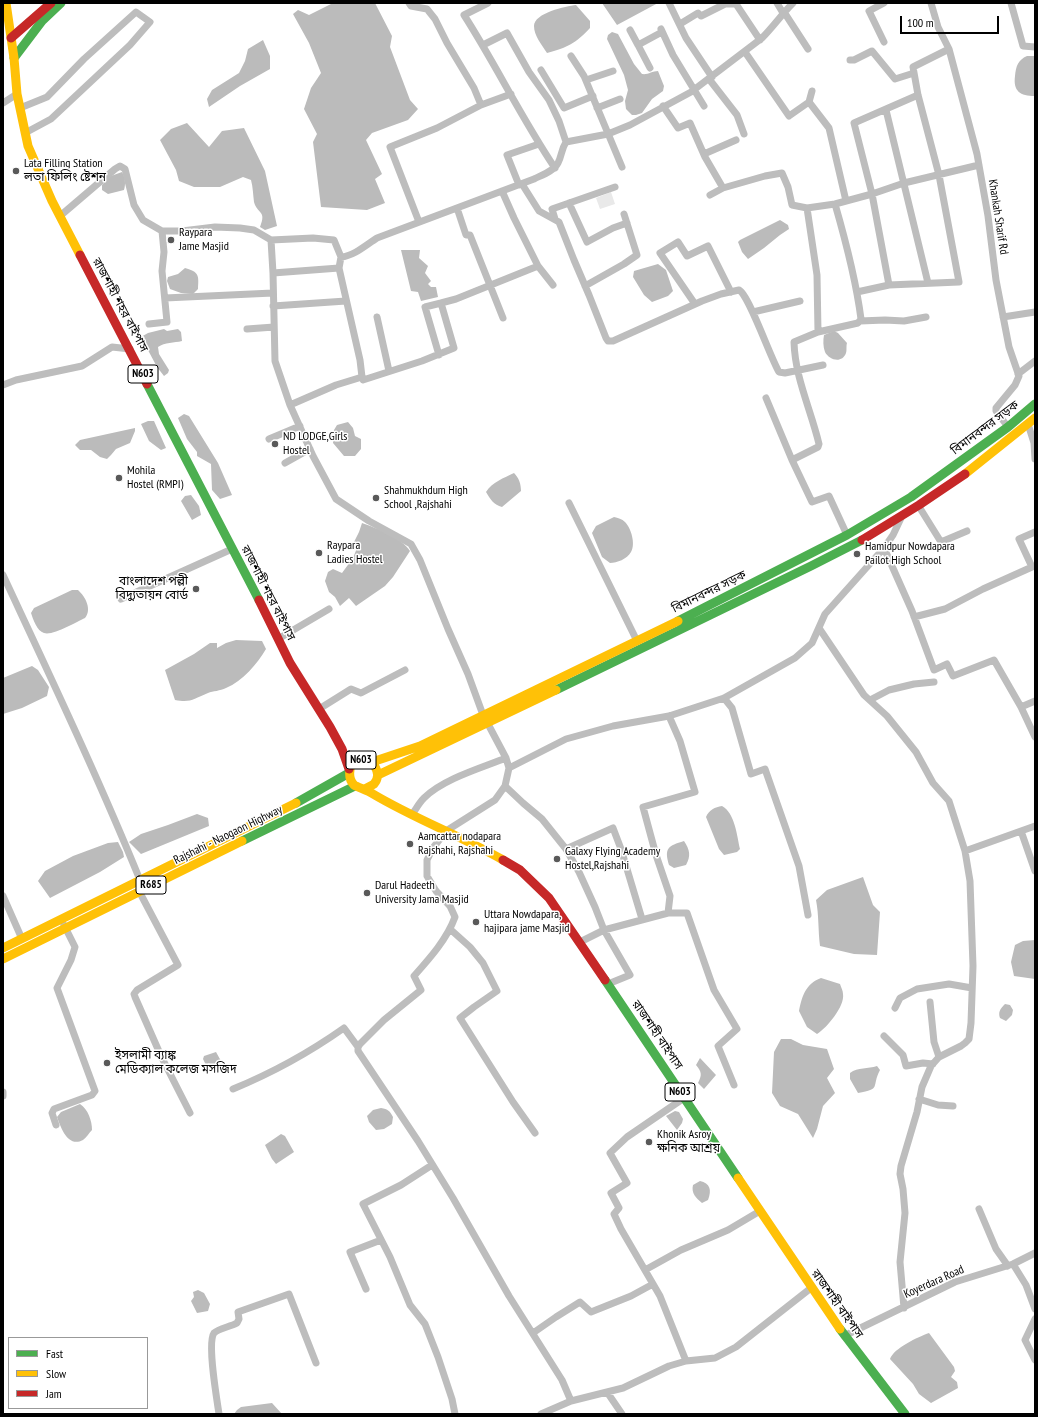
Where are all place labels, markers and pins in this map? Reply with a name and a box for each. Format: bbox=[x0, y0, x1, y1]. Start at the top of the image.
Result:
place label: Lata Filling Station লতা ফিলিং ষ্টেশন bbox=[24, 157, 106, 185]
marker: Lata Filling Station লতা ফিলিং ষ্টেশন bbox=[11, 166, 21, 176]
place label: Raypara Jame Masjid bbox=[179, 226, 229, 254]
marker: Raypara Jame Masjid bbox=[166, 235, 176, 245]
place label: ND LODGE,Girls Hostel bbox=[283, 430, 347, 458]
marker: ND LODGE,Girls Hostel bbox=[270, 439, 280, 449]
place label: Mohila Hostel (RMPI) bbox=[127, 464, 183, 492]
marker: Mohila Hostel (RMPI) bbox=[114, 473, 124, 483]
place label: Shahmukhdum High School ,Rajshahi bbox=[384, 484, 468, 512]
marker: Shahmukhdum High School ,Rajshahi bbox=[371, 493, 381, 503]
place label: Raypara Ladies Hostel bbox=[327, 539, 383, 567]
place label: Hamidpur Nowdapara Pailot High School bbox=[865, 540, 955, 568]
marker: Raypara Ladies Hostel bbox=[314, 548, 324, 558]
marker: Hamidpur Nowdapara Pailot High School bbox=[852, 549, 862, 559]
place label: বাংলাদেশ পল্লী বিদ্যুতায়ন বোর্ড bbox=[116, 575, 188, 603]
marker: বাংলাদেশ পল্লী বিদ্যুতায়ন বোর্ড bbox=[191, 584, 201, 594]
place label: Aamcattar nodapara Rajshahi, Rajshahi bbox=[418, 830, 501, 858]
marker: Aamcattar nodapara Rajshahi, Rajshahi bbox=[405, 839, 415, 849]
place label: Galaxy Flying Academy Hostel,Rajshahi bbox=[565, 845, 660, 873]
marker: Galaxy Flying Academy Hostel,Rajshahi bbox=[552, 854, 562, 864]
place label: Darul Hadeeth University Jama Masjid bbox=[375, 879, 469, 907]
marker: Darul Hadeeth University Jama Masjid bbox=[362, 888, 372, 898]
place label: Uttara Nowdapara, hajipara jame Masjid bbox=[484, 908, 569, 936]
marker: Uttara Nowdapara, hajipara jame Masjid bbox=[471, 917, 481, 927]
place label: ইসলামী ব্যাঙ্ক মেডিক্যাল কলেজ মসজিদ bbox=[115, 1049, 237, 1077]
marker: ইসলামী ব্যাঙ্ক মেডিক্যাল কলেজ মসজিদ bbox=[102, 1058, 112, 1068]
place label: Khonik Asroy ক্ষনিক আশ্রয় bbox=[657, 1128, 720, 1156]
marker: Khonik Asroy ক্ষনিক আশ্রয় bbox=[644, 1137, 654, 1147]

